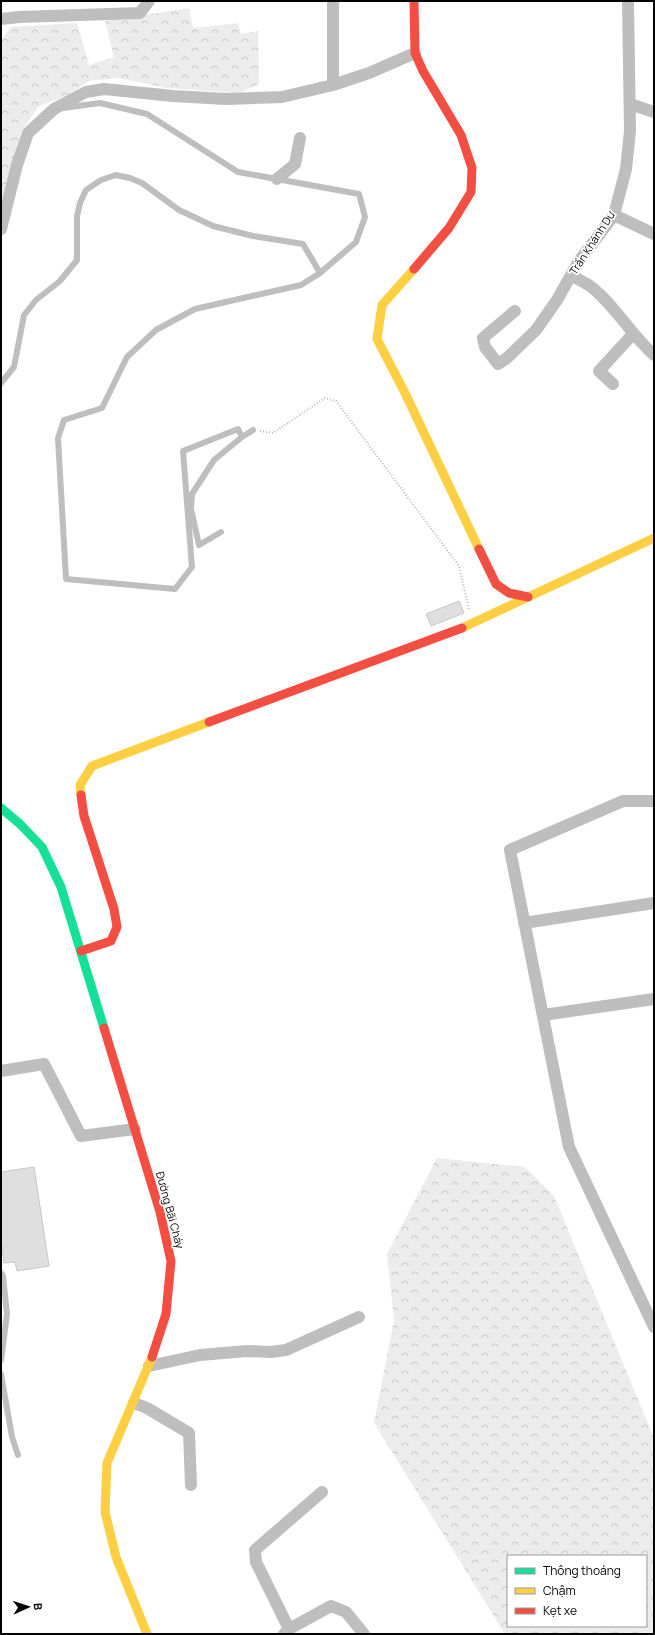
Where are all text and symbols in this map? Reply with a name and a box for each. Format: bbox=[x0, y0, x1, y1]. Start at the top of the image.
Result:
street label: Trần Khánh Dư bbox=[565, 208, 618, 277]
street label: Đường Bãi Cháy bbox=[153, 1170, 188, 1250]
legend bbox=[507, 1555, 647, 1627]
text: Thông thoáng bbox=[543, 1562, 621, 1579]
text: Chậm bbox=[543, 1582, 576, 1599]
north arrow bbox=[8, 1587, 48, 1627]
text: Kẹt xe bbox=[543, 1602, 577, 1619]
text: B bbox=[31, 1603, 46, 1610]

